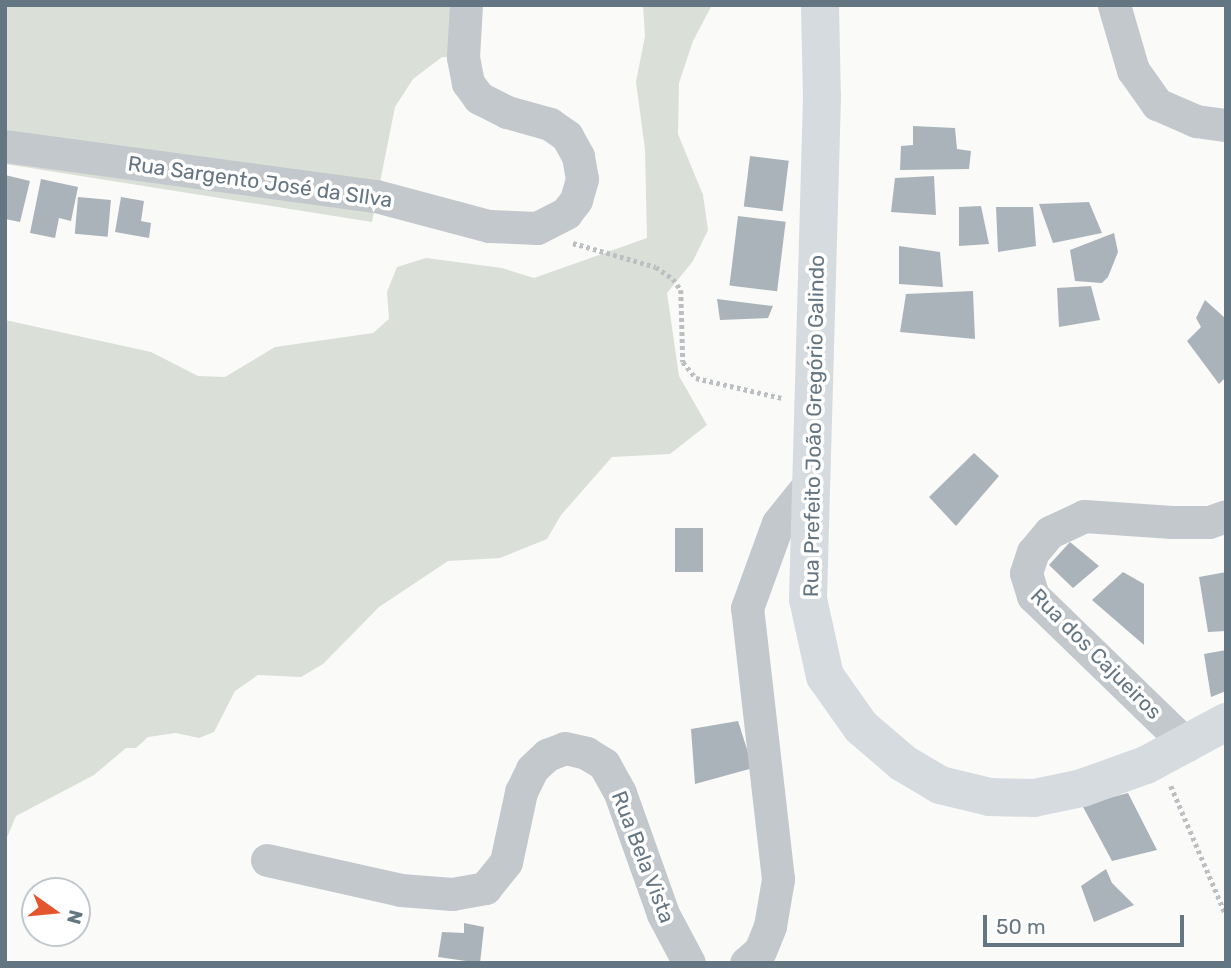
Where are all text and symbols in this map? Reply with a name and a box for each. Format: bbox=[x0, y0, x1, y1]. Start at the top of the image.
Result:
street label: Rua Sargento José da SIlva bbox=[126, 151, 394, 213]
street label: Rua Prefeito João Gregório Galindo bbox=[798, 255, 830, 597]
street label: Rua dos Cajueiros bbox=[1025, 583, 1167, 725]
street label: Rua Bela Vista bbox=[606, 787, 680, 927]
north arrow bbox=[21, 877, 91, 947]
scale bar bbox=[986, 902, 1187, 946]
text: N bbox=[62, 907, 88, 927]
text: 50 m bbox=[996, 914, 1046, 939]

